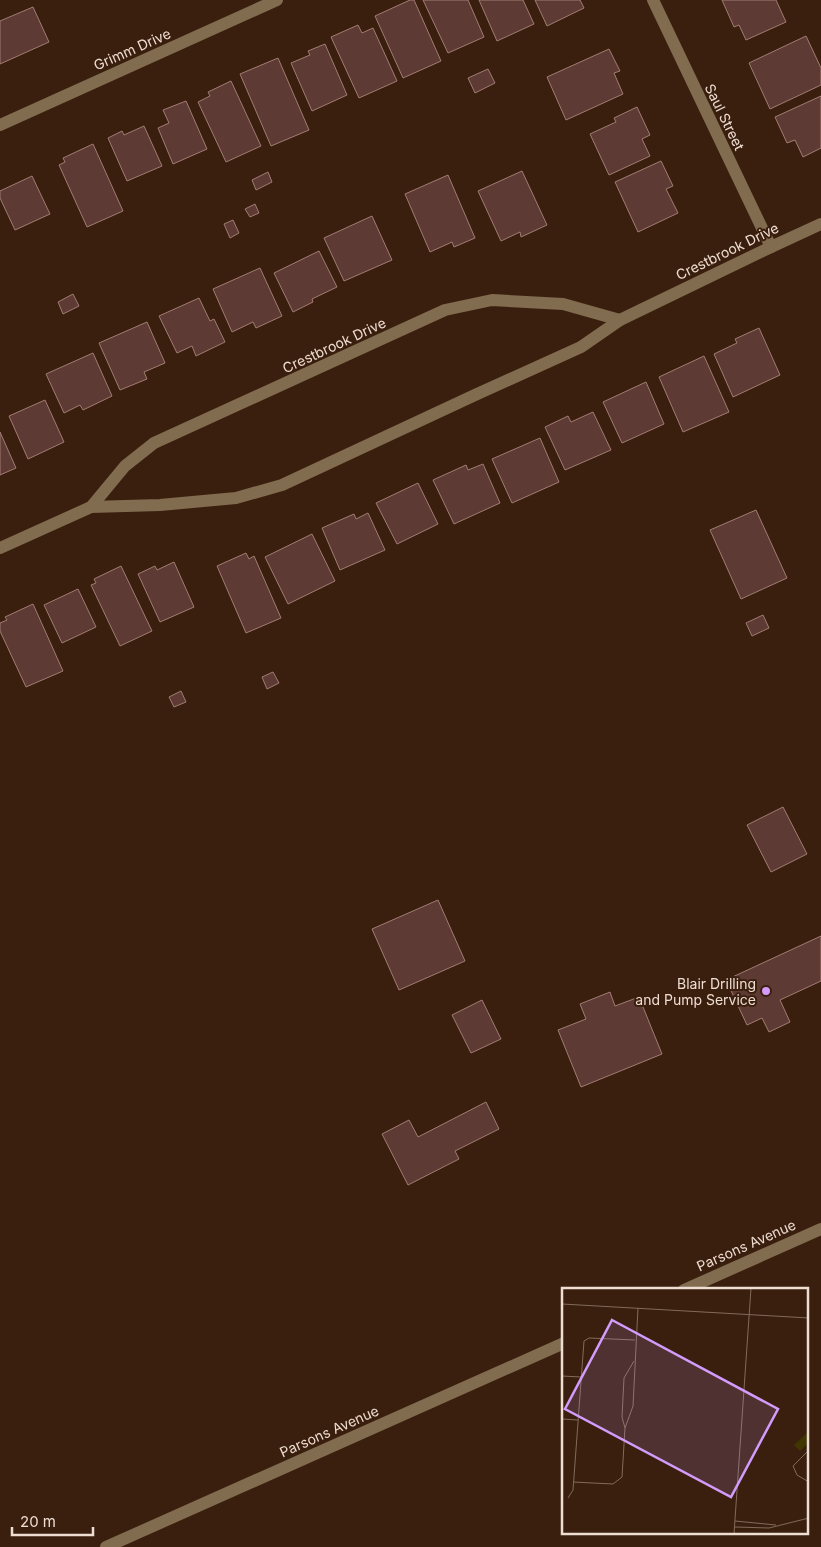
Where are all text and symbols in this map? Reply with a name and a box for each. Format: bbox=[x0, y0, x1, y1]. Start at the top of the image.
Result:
street label: Grimm Drive bbox=[91, 24, 173, 74]
street label: Saul Street bbox=[702, 81, 749, 153]
street label: Crestbrook Drive bbox=[673, 219, 781, 283]
street label: Crestbrook Drive bbox=[280, 314, 388, 376]
place label: Blair Drilling and Pump Service bbox=[635, 975, 756, 1008]
marker: Blair Drilling and Pump Service bbox=[760, 985, 772, 997]
street label: Parsons Avenue bbox=[694, 1216, 798, 1274]
inset map bbox=[562, 1288, 808, 1534]
street label: Parsons Avenue bbox=[277, 1402, 381, 1460]
scale bar bbox=[12, 1504, 94, 1536]
text: 20 m bbox=[20, 1512, 56, 1531]

